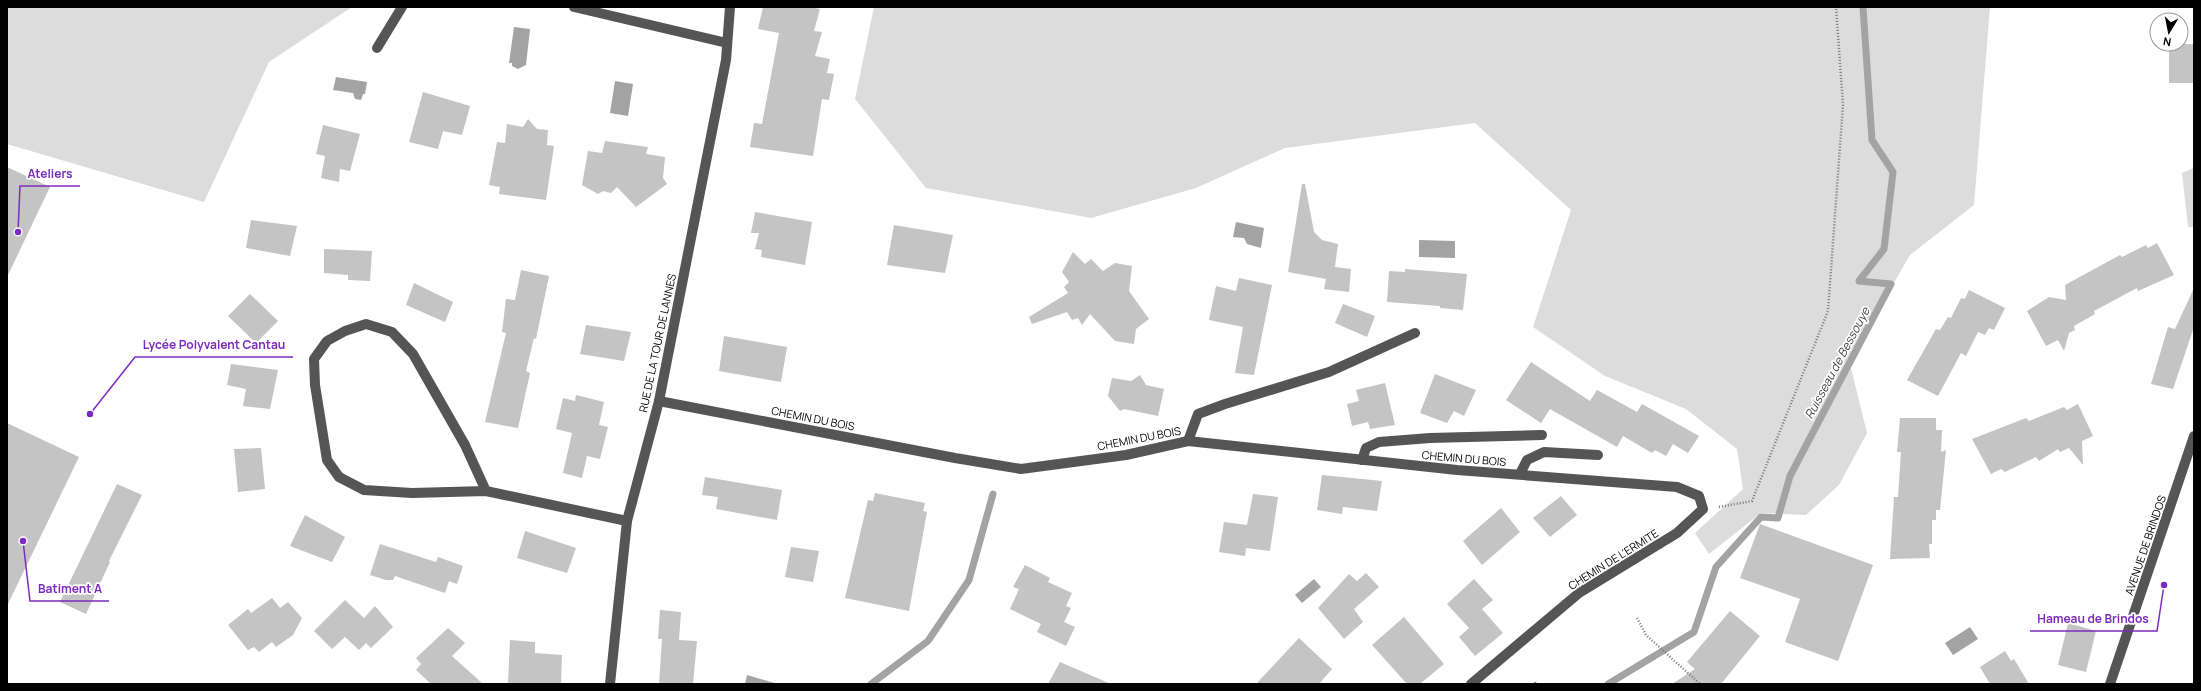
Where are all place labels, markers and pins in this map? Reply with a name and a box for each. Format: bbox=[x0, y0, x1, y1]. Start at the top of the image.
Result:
callout: Ateliers bbox=[20, 162, 80, 186]
callout: Lycée Polyvalent Cantau bbox=[135, 333, 293, 357]
callout: Batiment A bbox=[30, 577, 109, 601]
callout: Hameau de Brindos bbox=[2030, 607, 2157, 631]

